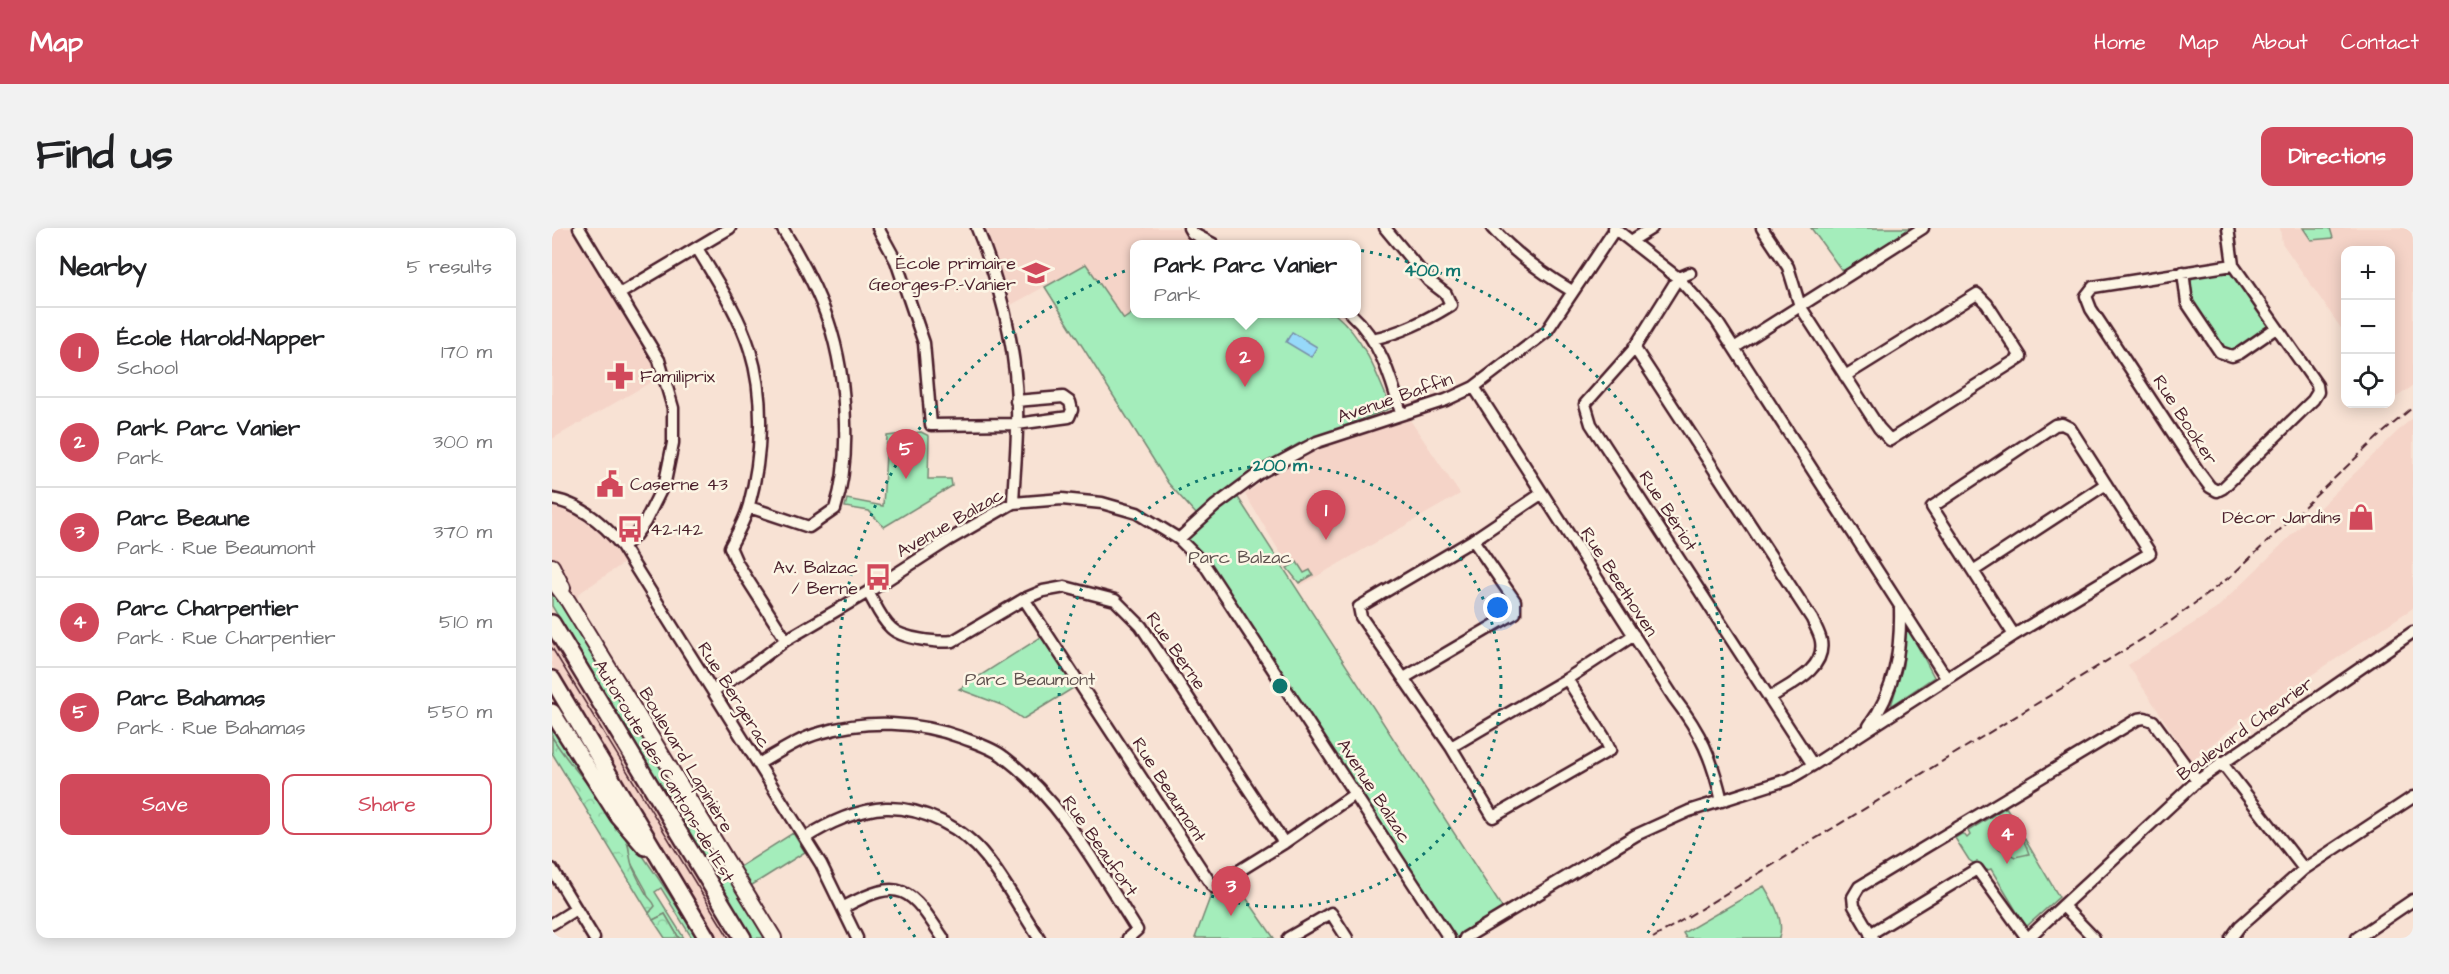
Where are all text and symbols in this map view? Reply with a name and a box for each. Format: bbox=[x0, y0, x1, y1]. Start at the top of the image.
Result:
text: Map bbox=[30, 23, 83, 62]
text: Home bbox=[2094, 28, 2146, 57]
text: Map bbox=[2179, 28, 2219, 57]
text: About bbox=[2252, 28, 2308, 57]
text: Contact bbox=[2341, 28, 2419, 57]
text: Find us bbox=[36, 127, 173, 185]
button: Directions bbox=[2261, 127, 2413, 186]
popup bbox=[1130, 240, 1361, 318]
map controls bbox=[2341, 246, 2395, 408]
button: + bbox=[2341, 246, 2395, 300]
text: Nearby bbox=[60, 249, 147, 285]
text: Park Parc Vanier bbox=[1154, 250, 1337, 281]
place label: École primaire Georges-P.-Vanier bbox=[869, 251, 1016, 298]
text: 5 results bbox=[407, 253, 492, 281]
school or university icon: École primaire Georges-P.-Vanier bbox=[1021, 258, 1051, 288]
text: 400 m bbox=[1404, 258, 1461, 283]
text: Park bbox=[1154, 281, 1200, 309]
button: − bbox=[2341, 300, 2395, 354]
text: École Harold-Napper bbox=[117, 323, 325, 354]
text: 1 bbox=[78, 338, 81, 366]
text: 170 m bbox=[441, 338, 492, 366]
pin: 2 bbox=[1226, 338, 1264, 387]
text: School bbox=[117, 354, 178, 382]
button: locate bbox=[2341, 354, 2395, 408]
pharmacy icon: Familiprix bbox=[605, 361, 635, 391]
place label: Familiprix bbox=[640, 364, 716, 389]
street label: Avenue Baffin bbox=[1334, 367, 1456, 429]
street label: Rue Booker bbox=[2147, 370, 2223, 470]
text: Park Parc Vanier bbox=[117, 413, 300, 444]
text: 2 bbox=[74, 428, 85, 456]
text: 300 m bbox=[433, 428, 492, 456]
pin: 5 bbox=[886, 430, 926, 479]
text: Park bbox=[117, 444, 163, 472]
text: 200 m bbox=[1252, 453, 1308, 478]
street label: Rue Bériot bbox=[1633, 466, 1704, 557]
public building icon: Caserne 43 bbox=[595, 469, 625, 499]
place label: Caserne 43 bbox=[630, 472, 728, 497]
street label: Avenue Balzac bbox=[892, 482, 1008, 564]
pin: 1 bbox=[1306, 490, 1346, 540]
shop icon: Décor Jardins bbox=[2346, 502, 2376, 532]
text: Parc Beaune bbox=[117, 503, 250, 534]
place label: Décor Jardins bbox=[2222, 505, 2341, 530]
bus stop icon: 42-142 bbox=[615, 514, 645, 544]
place label: 42-142 bbox=[650, 517, 704, 542]
text: 3 bbox=[74, 518, 85, 546]
text: 370 m bbox=[433, 518, 492, 546]
street label: Rue Beethoven bbox=[1574, 523, 1664, 641]
text: Park · Rue Beaumont bbox=[117, 534, 316, 562]
park label: Parc Balzac bbox=[1188, 545, 1292, 570]
place label: Av. Balzac / Berne bbox=[773, 555, 858, 601]
bus stop icon: Av. Balzac / Berne bbox=[863, 562, 893, 592]
text: Parc Charpentier bbox=[117, 593, 298, 624]
your location bbox=[1483, 593, 1512, 622]
street label: Rue Berne bbox=[1140, 607, 1212, 695]
text: 4 bbox=[73, 608, 86, 636]
text: 510 m bbox=[439, 608, 492, 636]
text: Park · Rue Charpentier bbox=[117, 624, 336, 652]
street label: Rue Bergerac bbox=[691, 637, 777, 753]
street label: Autoroute des Cantons-de-l'Est bbox=[587, 655, 741, 888]
park label: Parc Beaumont bbox=[965, 667, 1096, 692]
street label: Boulevard Chevrier bbox=[2172, 671, 2318, 787]
centre of rings bbox=[1270, 676, 1290, 696]
text: Parc Bahamas bbox=[117, 683, 265, 714]
street label: Boulevard Lapinière bbox=[633, 683, 739, 837]
text: 5 bbox=[72, 698, 87, 726]
text: 550 m bbox=[427, 698, 492, 726]
text: Park · Rue Bahamas bbox=[117, 714, 306, 742]
street label: Rue Beaumont bbox=[1126, 733, 1213, 848]
street label: Avenue Balzac bbox=[1331, 734, 1417, 848]
button: Save bbox=[60, 774, 270, 835]
button: Share bbox=[282, 774, 492, 835]
street label: Rue Beaufort bbox=[1056, 791, 1144, 902]
pin: 4 bbox=[1988, 814, 2026, 864]
pin: 3 bbox=[1212, 866, 1250, 916]

